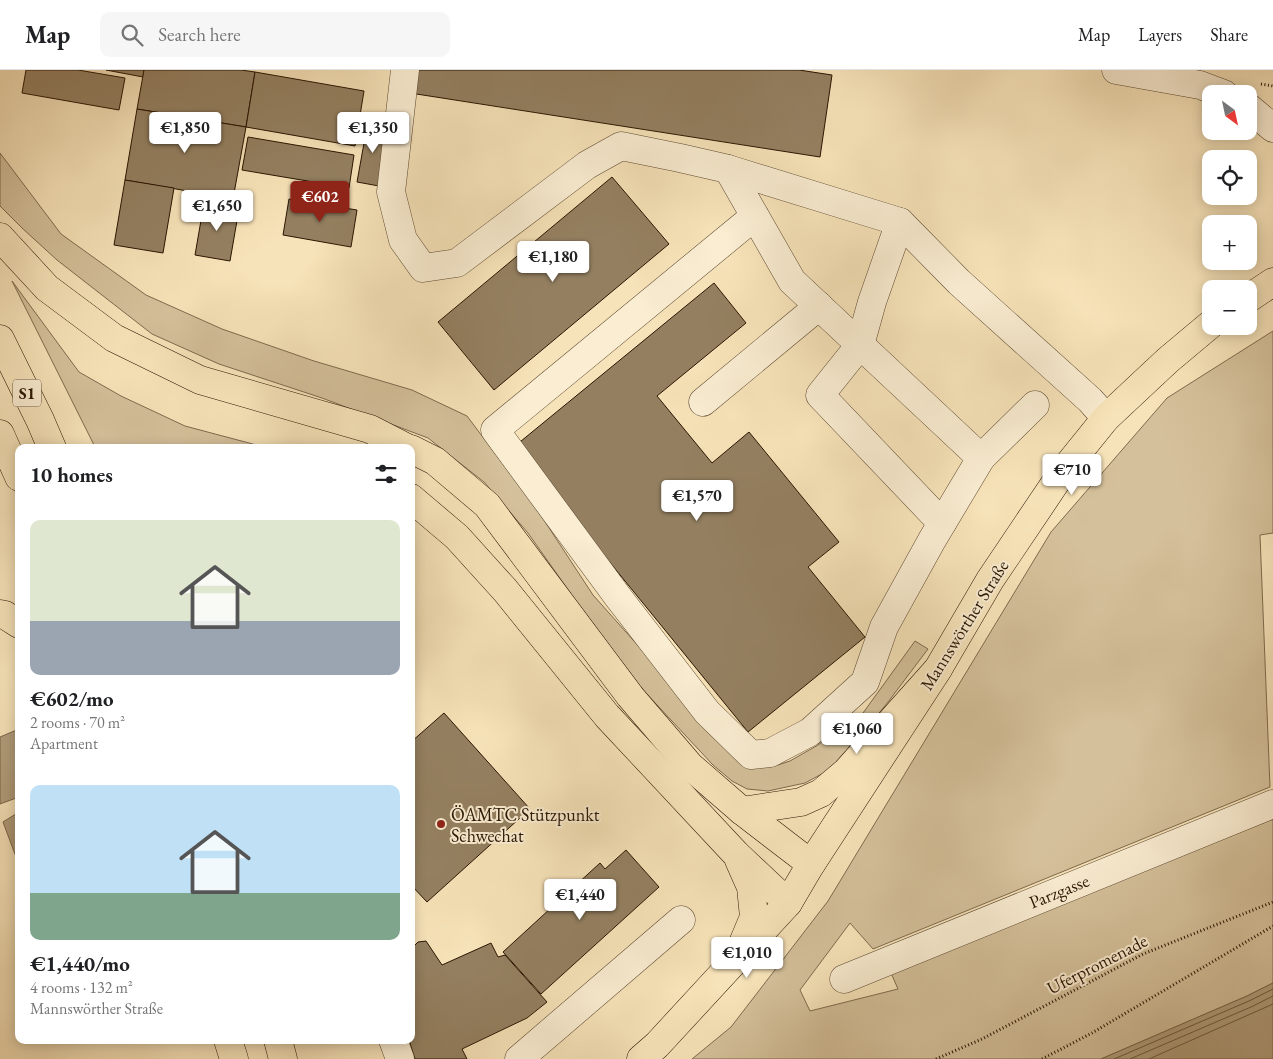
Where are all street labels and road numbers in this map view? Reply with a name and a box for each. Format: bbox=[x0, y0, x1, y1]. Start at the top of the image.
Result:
road number: S1 bbox=[13, 379, 41, 406]
street label: Mannswörther Straße bbox=[915, 556, 1013, 694]
street label: Parzgasse bbox=[1026, 869, 1092, 913]
street label: Uferpromenade bbox=[1043, 929, 1151, 999]

